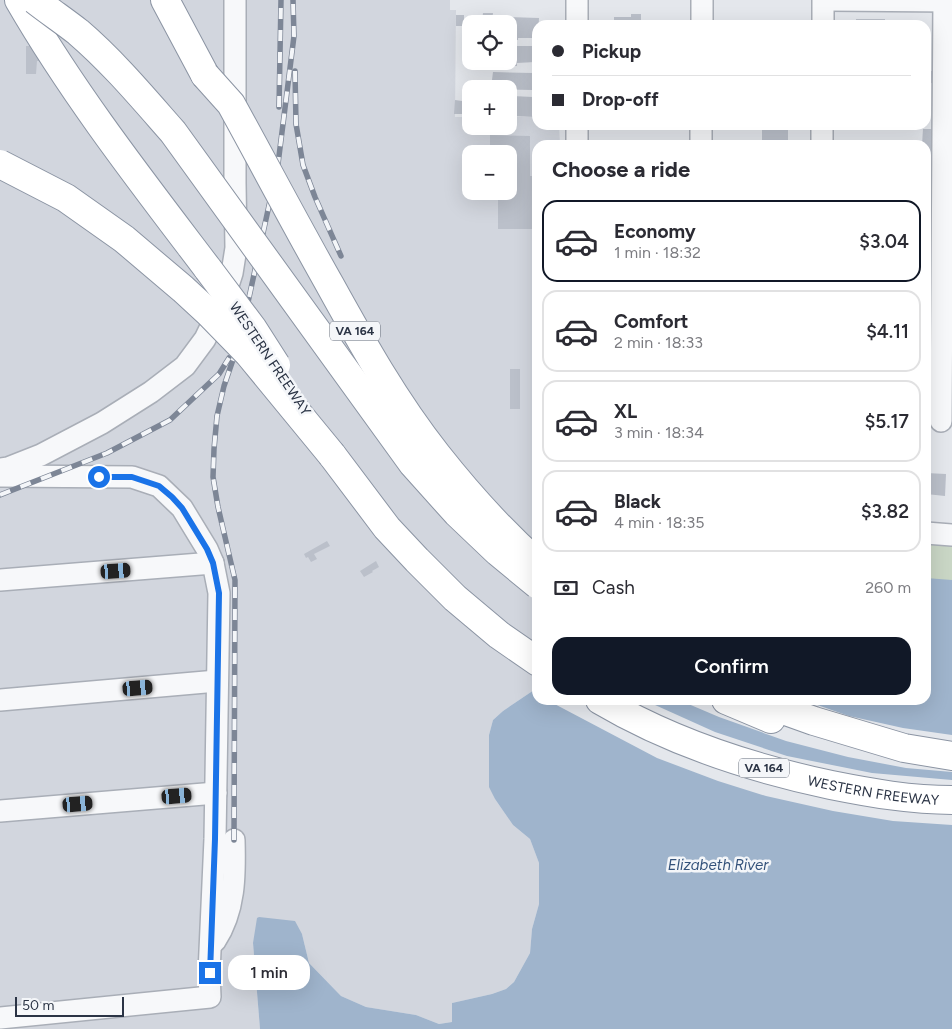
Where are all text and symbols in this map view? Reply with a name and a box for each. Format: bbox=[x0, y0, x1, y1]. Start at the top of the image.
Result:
map controls bbox=[462, 15, 517, 200]
button: locate bbox=[462, 15, 517, 70]
text: Pickup bbox=[582, 40, 641, 63]
button: + bbox=[462, 80, 517, 135]
text: Drop-off bbox=[582, 88, 659, 111]
button: − bbox=[462, 145, 517, 200]
text: Choose a ride bbox=[552, 156, 690, 183]
icon: car bbox=[554, 219, 599, 264]
text: Economy bbox=[614, 220, 696, 243]
text: $3.04 bbox=[859, 230, 909, 253]
text: 1 min · 18:32 bbox=[614, 243, 701, 262]
street label: WESTERN FREEWAY bbox=[226, 299, 315, 419]
icon: car bbox=[554, 309, 599, 354]
text: Comfort bbox=[614, 310, 689, 333]
text: $4.11 bbox=[866, 320, 909, 343]
road number: VA 164 bbox=[330, 322, 380, 341]
text: 2 min · 18:33 bbox=[614, 333, 703, 352]
icon: car bbox=[554, 399, 599, 444]
text: XL bbox=[614, 400, 637, 423]
text: $5.17 bbox=[865, 410, 909, 433]
text: 3 min · 18:34 bbox=[614, 423, 704, 442]
route start bbox=[88, 466, 110, 488]
icon: car bbox=[554, 489, 599, 534]
text: Black bbox=[614, 490, 661, 513]
text: $3.82 bbox=[861, 500, 909, 523]
text: 4 min · 18:35 bbox=[614, 513, 705, 532]
car bbox=[100, 562, 131, 580]
icon: cash bbox=[552, 574, 580, 602]
text: Cash bbox=[592, 576, 635, 599]
text: 260 m bbox=[865, 578, 911, 597]
button: Confirm bbox=[552, 637, 911, 695]
car bbox=[122, 679, 153, 697]
road number: VA 164 bbox=[739, 758, 789, 778]
street label: WESTERN FREEWAY bbox=[806, 772, 940, 808]
car bbox=[161, 787, 192, 805]
car bbox=[62, 795, 93, 813]
water label: Elizabeth River bbox=[668, 856, 769, 874]
callout: 1 min bbox=[228, 956, 310, 990]
route end bbox=[199, 962, 221, 984]
text: 1 min bbox=[250, 963, 288, 982]
scale bar bbox=[15, 994, 124, 1017]
text: 50 m bbox=[22, 997, 54, 1014]

